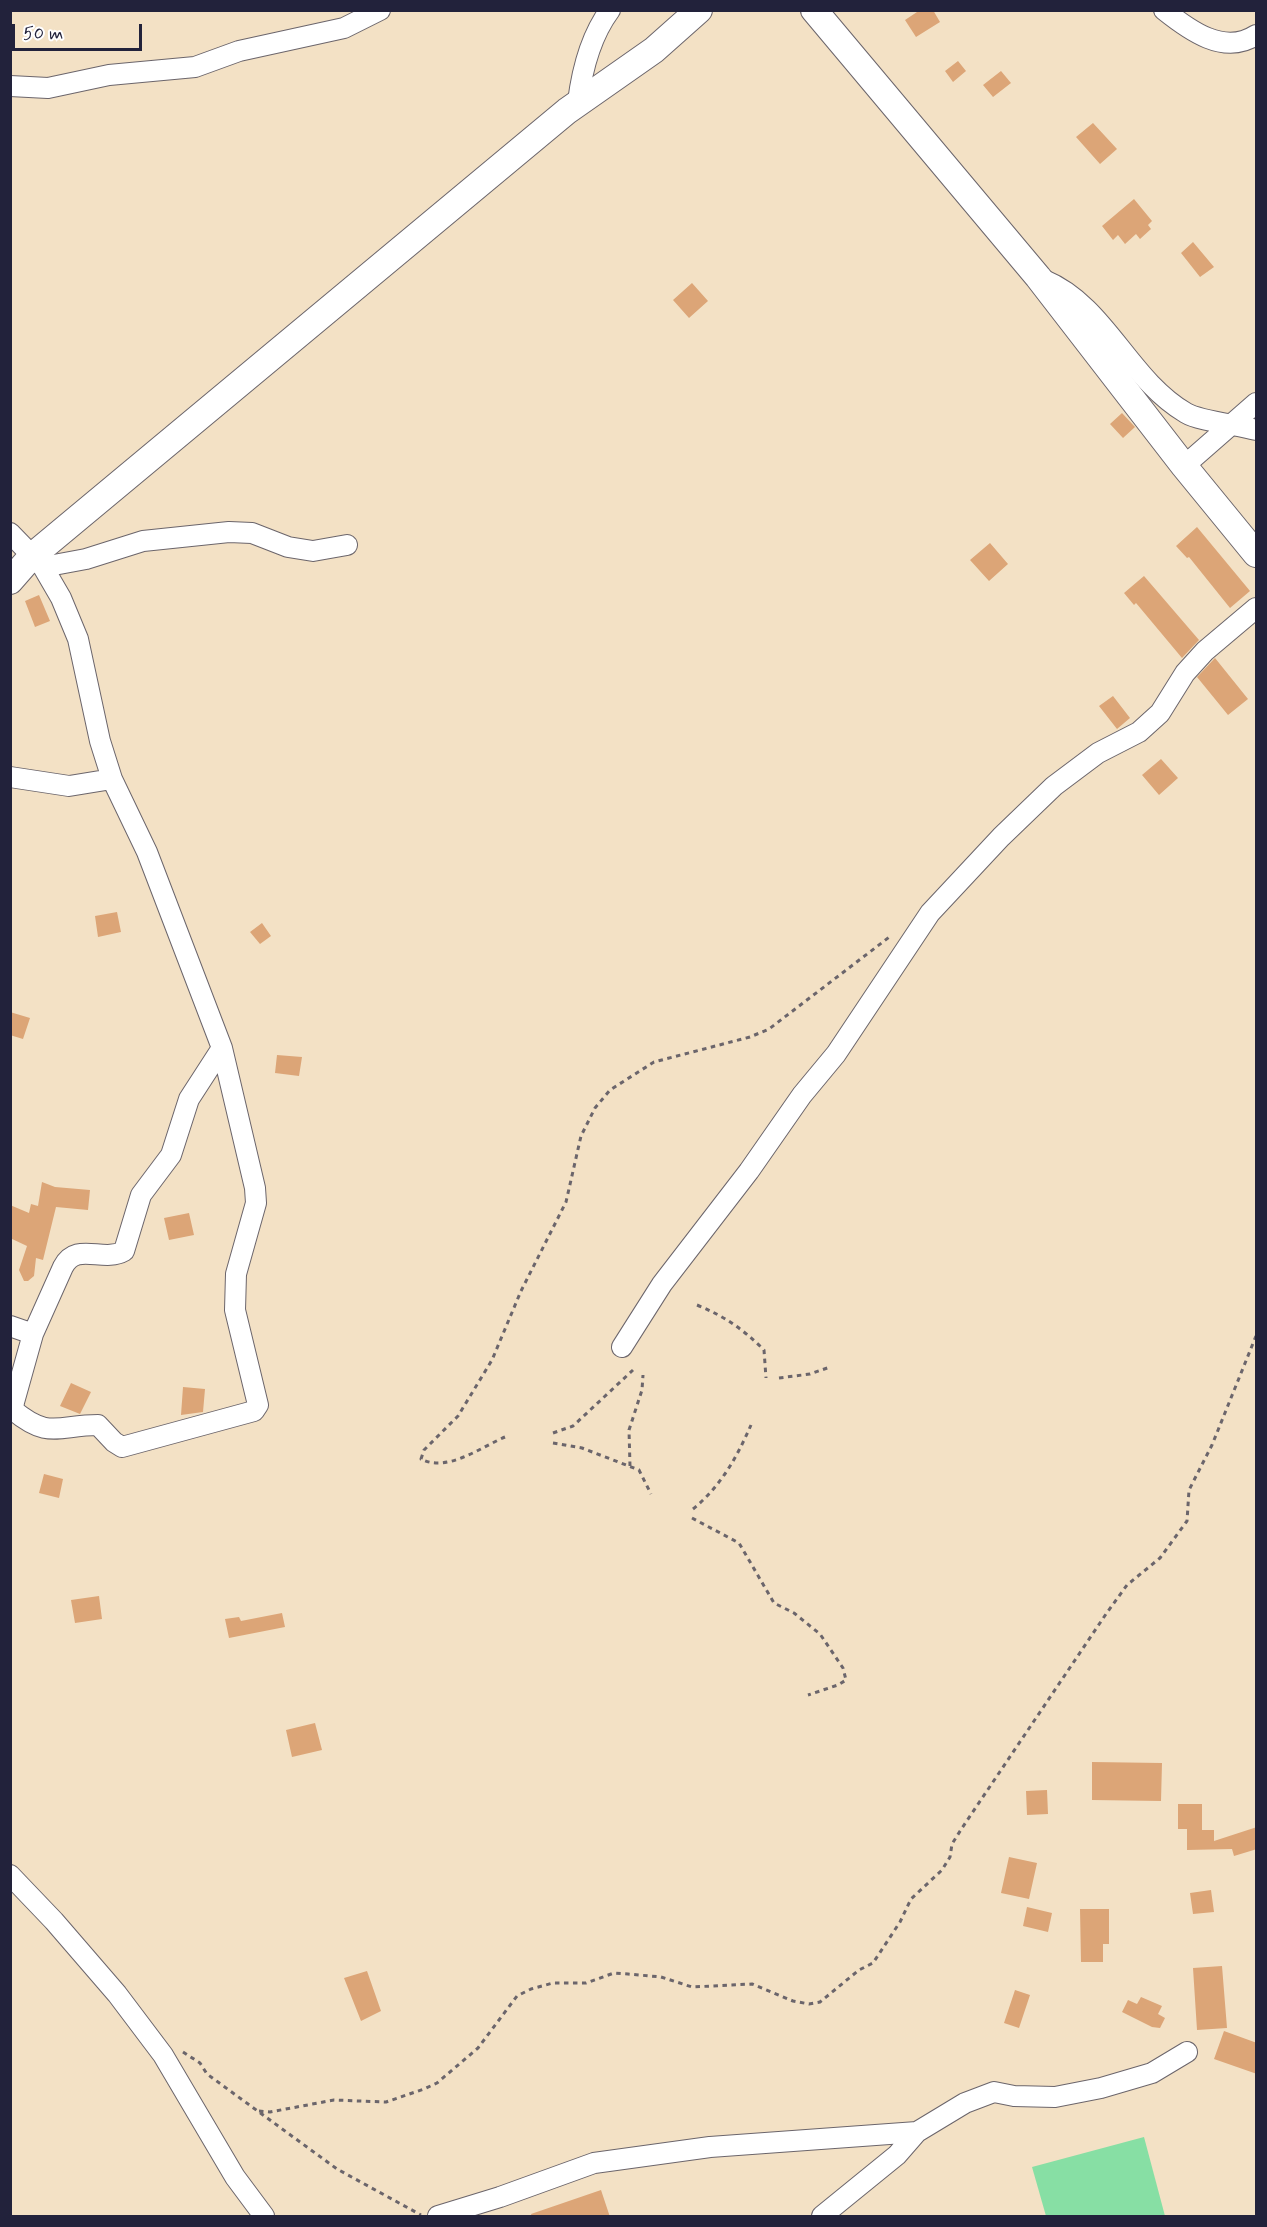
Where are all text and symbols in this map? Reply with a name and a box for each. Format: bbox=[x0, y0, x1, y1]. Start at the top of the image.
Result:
scale bar bbox=[15, 12, 146, 50]
text: 50 m bbox=[23, 22, 63, 46]

